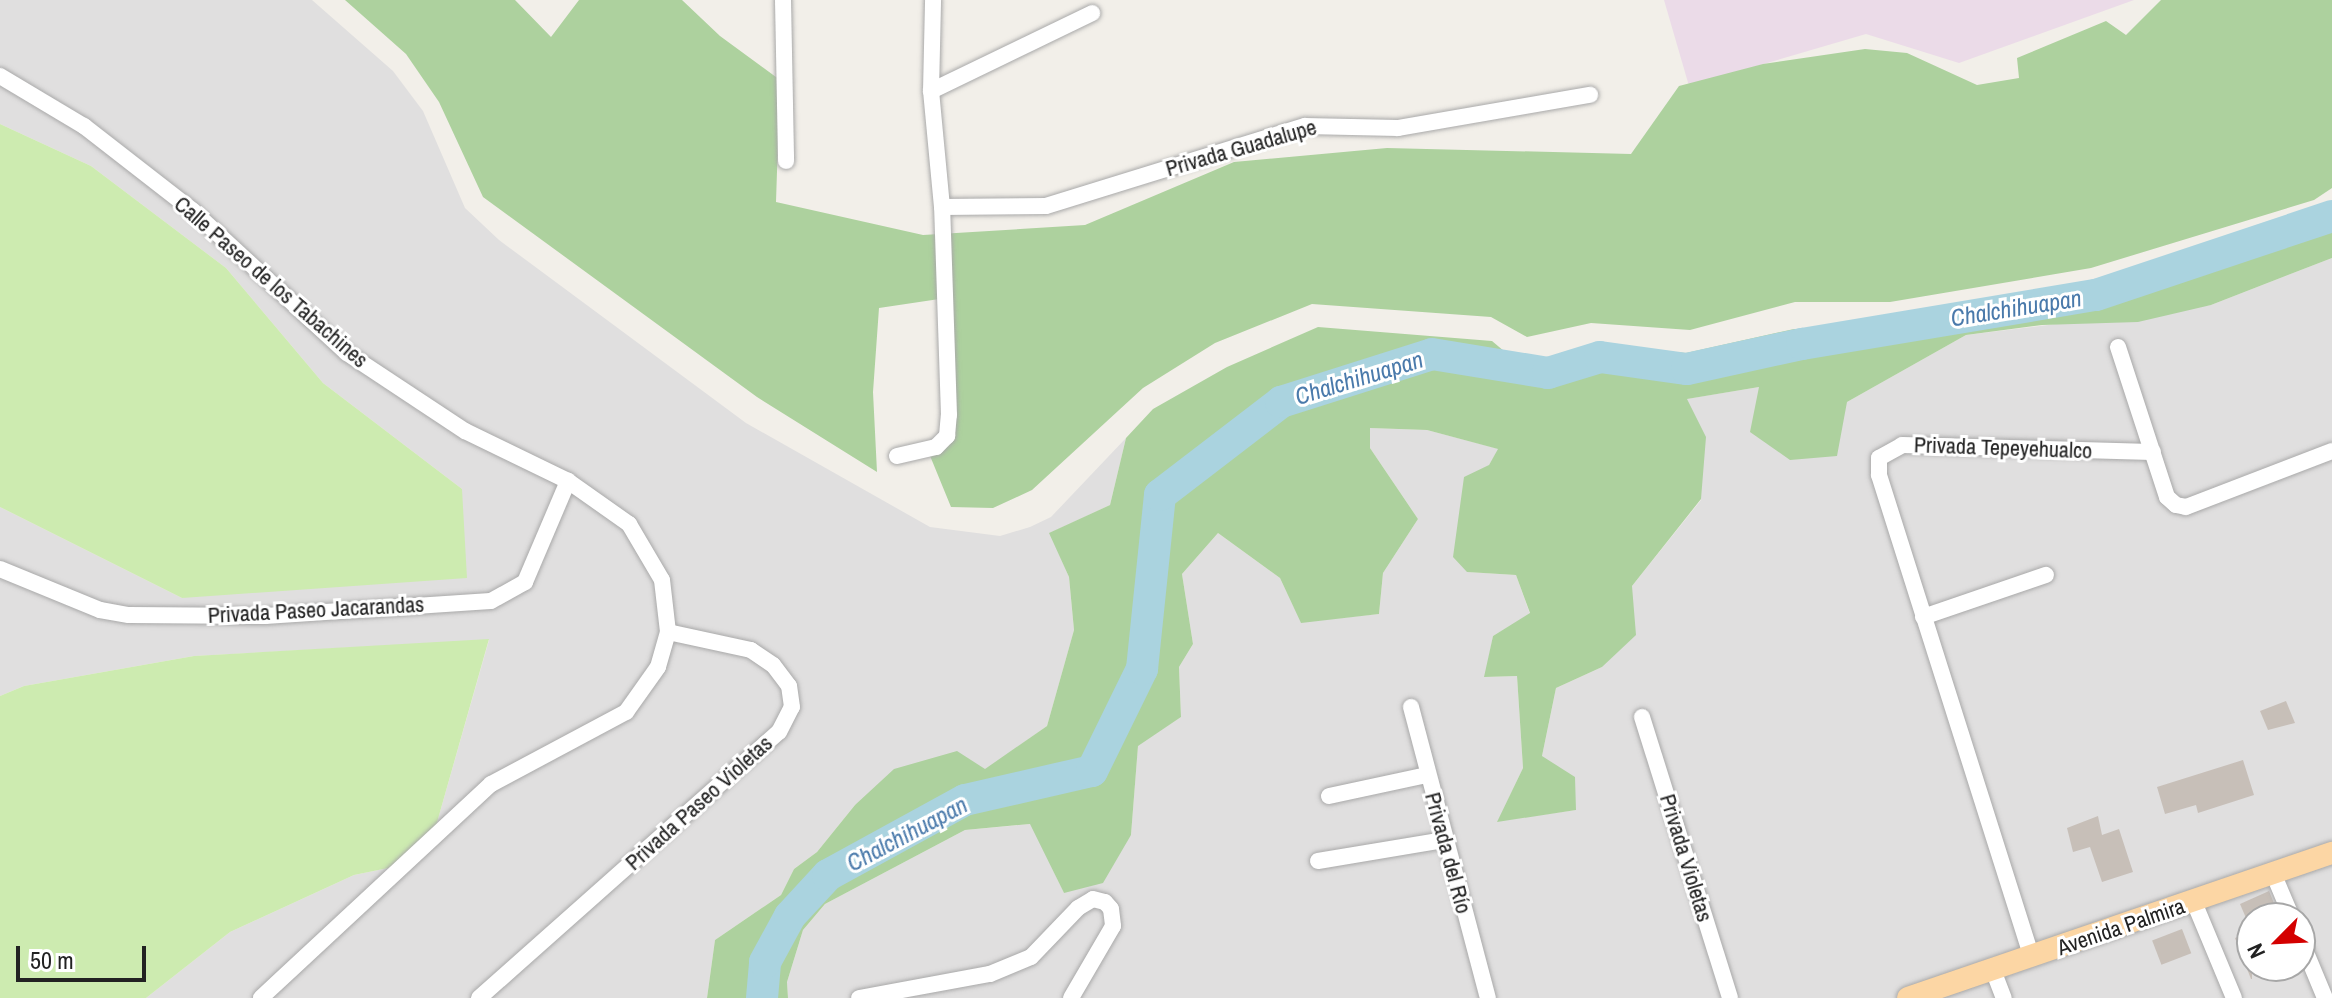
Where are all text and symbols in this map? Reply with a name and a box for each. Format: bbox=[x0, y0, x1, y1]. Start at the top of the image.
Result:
street label: Privada Guadalupe bbox=[1163, 114, 1319, 182]
street label: Calle Paseo de los Tabachines bbox=[169, 191, 373, 373]
water label: Chalchihuapan bbox=[1948, 283, 2084, 333]
water label: Chalchihuapan bbox=[1291, 345, 1427, 411]
street label: Privada Tepeyehualco bbox=[1913, 432, 2093, 464]
street label: Privada Paseo Jacarandas bbox=[207, 591, 425, 629]
street label: Privada Paseo Violetas bbox=[620, 730, 778, 876]
water label: Chalchihuapan bbox=[842, 790, 972, 878]
street label: Privada del Río bbox=[1419, 790, 1477, 916]
street label: Privada Violetas bbox=[1654, 791, 1718, 925]
street label: Avenida Palmira bbox=[2054, 893, 2188, 961]
north arrow bbox=[2236, 902, 2316, 982]
scale bar bbox=[20, 930, 150, 980]
text: N bbox=[2240, 939, 2272, 963]
text: 50 m bbox=[30, 944, 74, 976]

